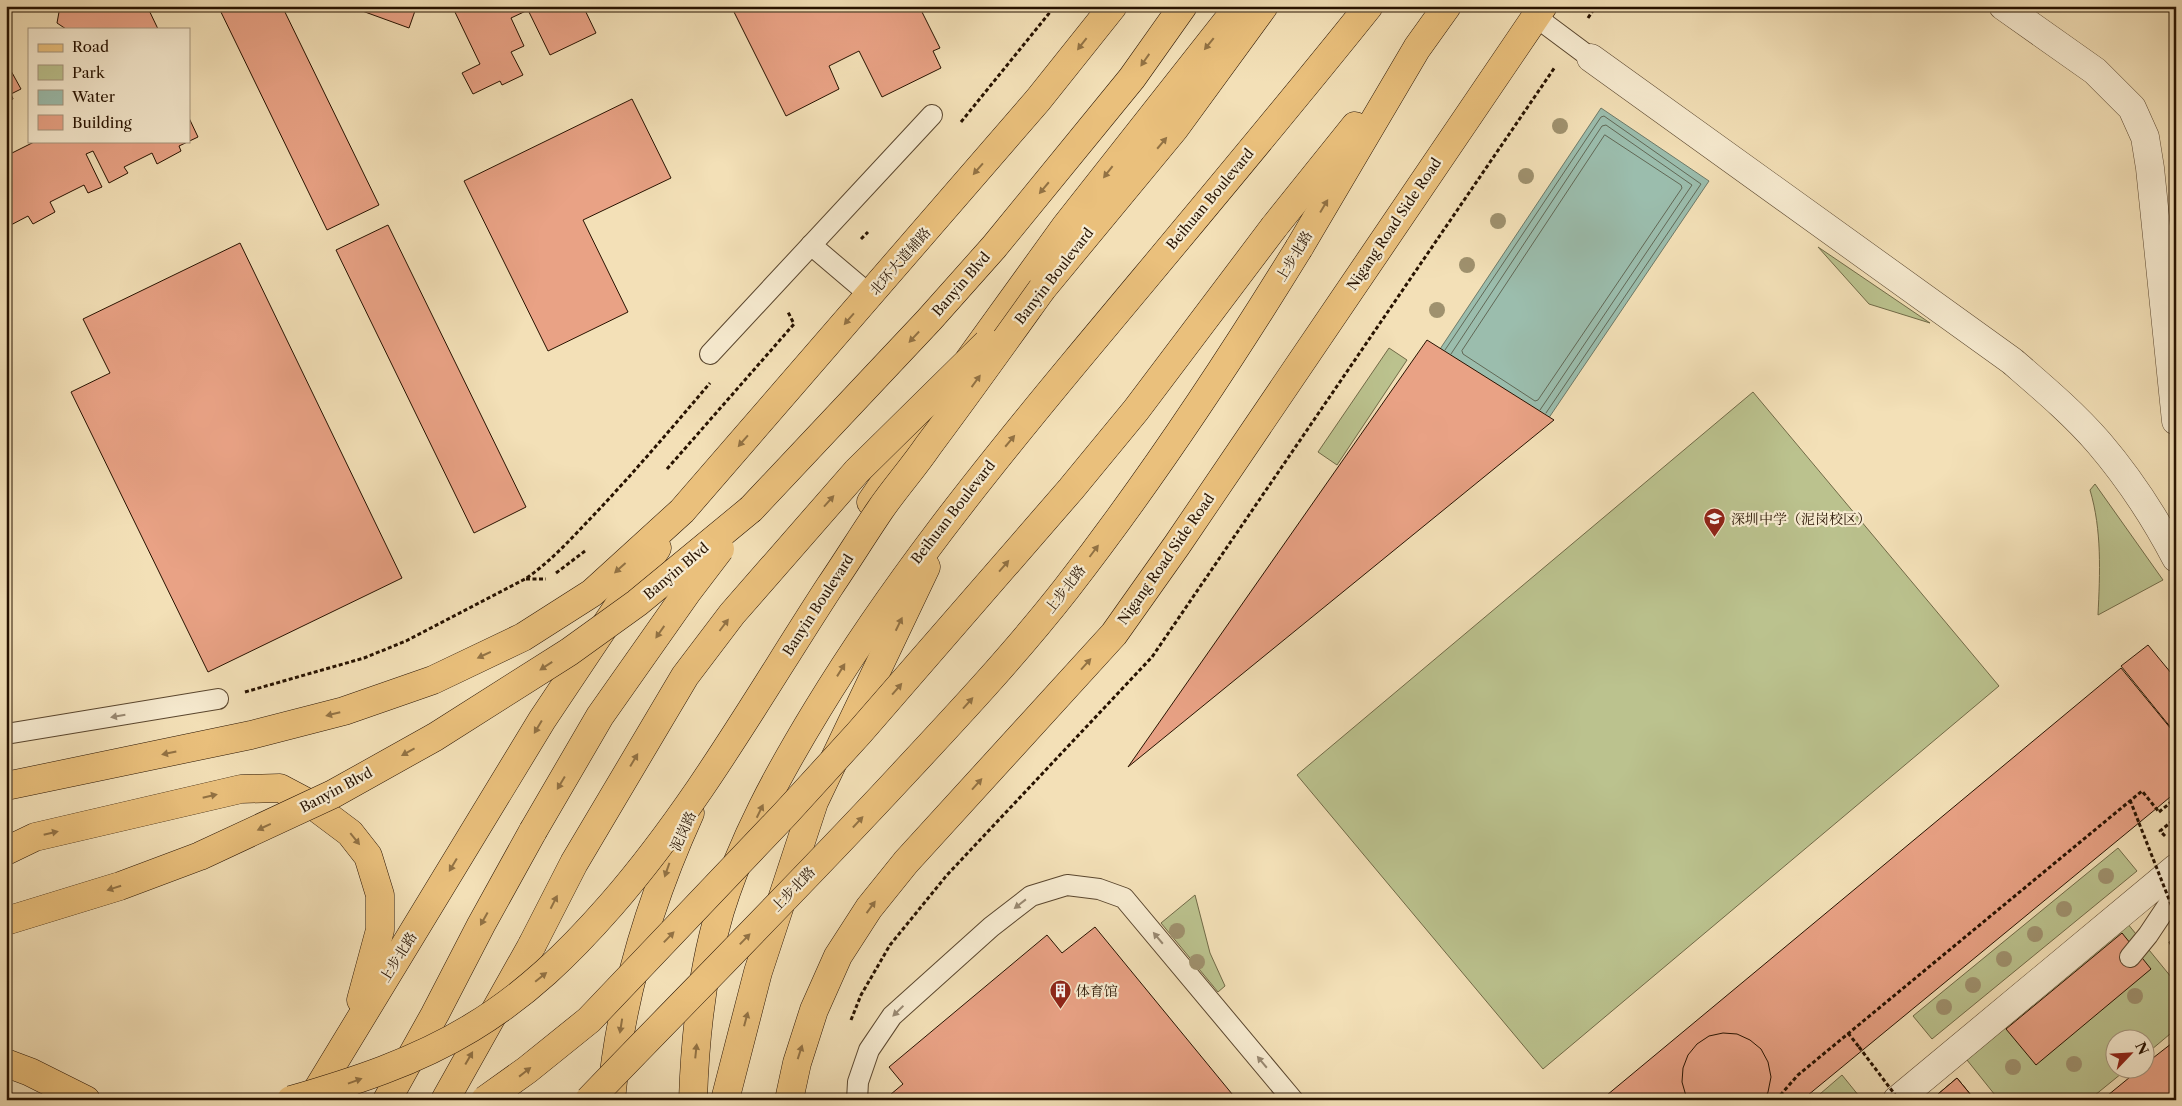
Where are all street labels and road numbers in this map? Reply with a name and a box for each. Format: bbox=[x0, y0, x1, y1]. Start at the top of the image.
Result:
street label: Beihuan Boulevard bbox=[1162, 144, 1258, 253]
street label: Nigang Road Side Road bbox=[1343, 154, 1445, 294]
street label: 北环大道辅路 bbox=[866, 223, 934, 299]
street label: Banyin Boulevard bbox=[1011, 224, 1098, 328]
street label: 上步北路 bbox=[1272, 227, 1316, 285]
street label: Banyin Blvd bbox=[928, 248, 994, 320]
street label: Beihuan Boulevard bbox=[907, 456, 999, 567]
street label: Nigang Road Side Road bbox=[1114, 490, 1218, 628]
street label: Banyin Blvd bbox=[640, 538, 713, 603]
street label: Banyin Boulevard bbox=[778, 550, 858, 659]
street label: 上步北路 bbox=[1041, 561, 1089, 617]
street label: Banyin Blvd bbox=[297, 763, 376, 817]
street label: 泥岗路 bbox=[666, 808, 700, 854]
street label: 上步北路 bbox=[767, 863, 819, 915]
street label: 上步北路 bbox=[376, 928, 420, 986]

